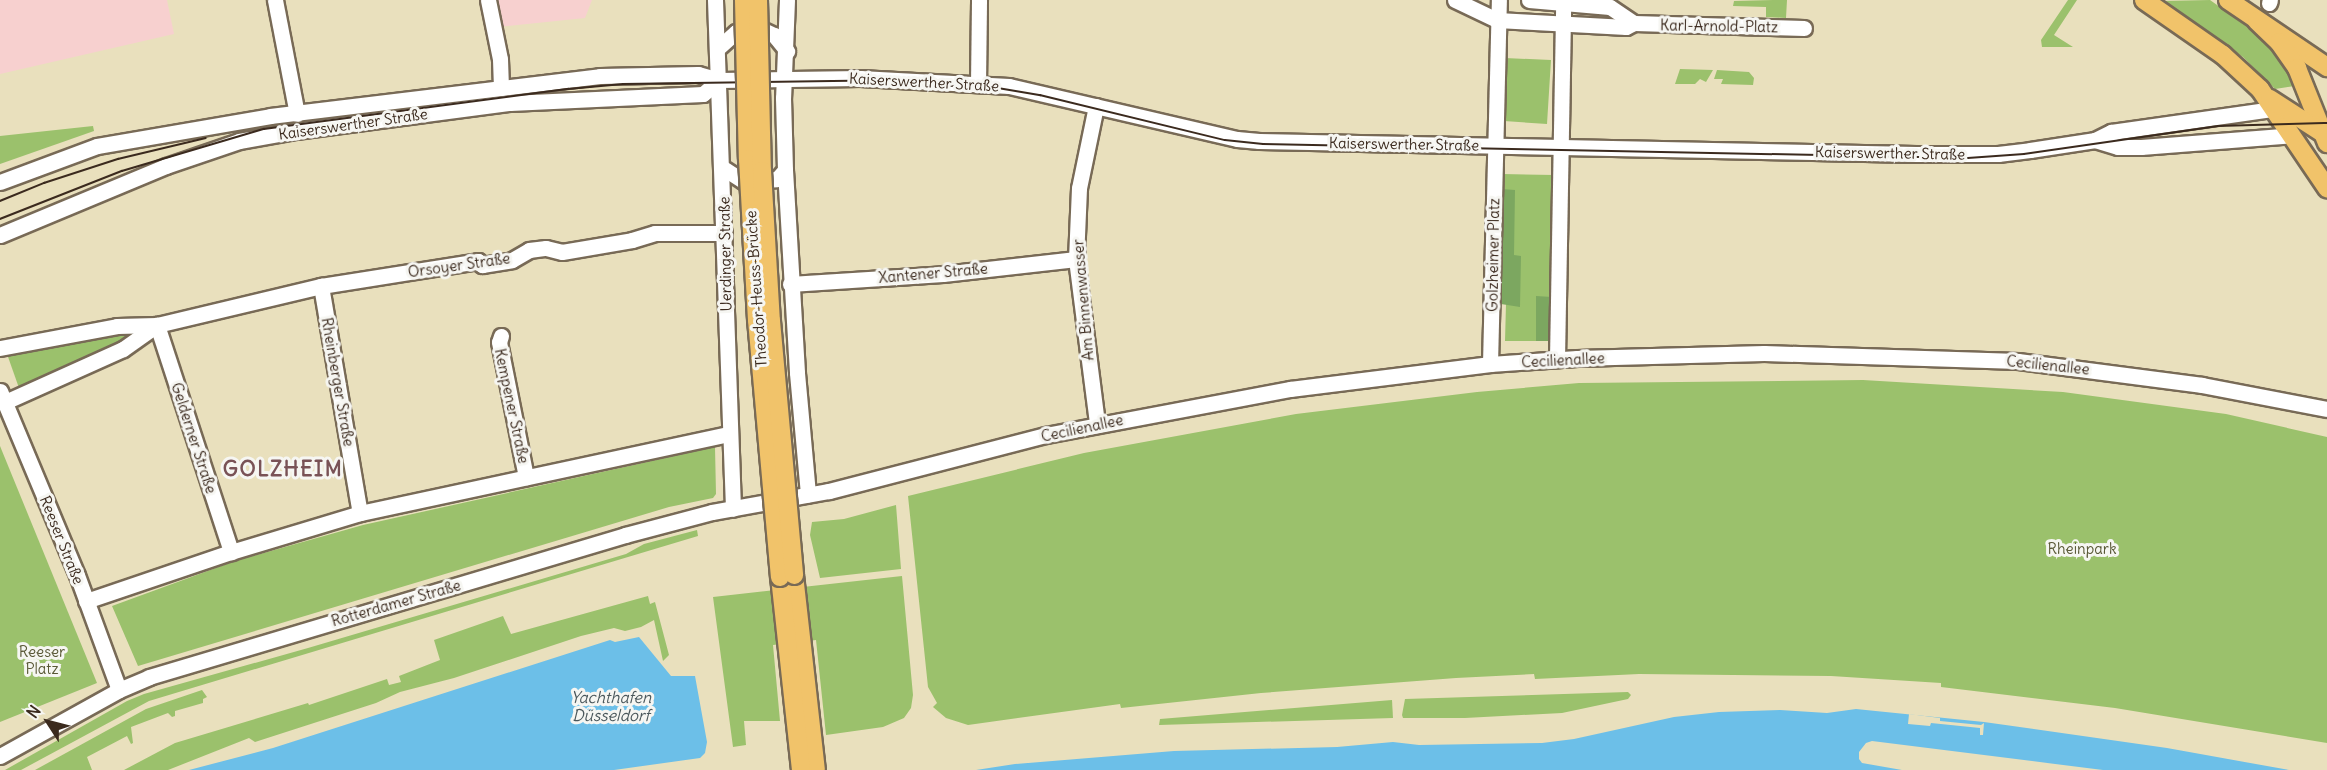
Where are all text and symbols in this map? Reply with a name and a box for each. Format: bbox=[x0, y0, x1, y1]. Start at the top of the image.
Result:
street label: Karl-Arnold-Platz bbox=[1660, 16, 1778, 36]
street label: Kaiserswerther Straße bbox=[848, 69, 1000, 95]
street label: Kaiserswerther Straße bbox=[277, 105, 429, 143]
street label: Kaiserswerther Straße bbox=[1329, 134, 1479, 154]
street label: Kaiserswerther Straße bbox=[1815, 143, 1965, 163]
street label: Uerdinger Straße bbox=[715, 196, 735, 312]
street label: Golzheimer Platz bbox=[1483, 198, 1503, 312]
street label: Theodor-Heuss-Brücke bbox=[742, 210, 770, 368]
street label: Am Binnenwasser bbox=[1069, 239, 1097, 361]
street label: Orsoyer Straße bbox=[407, 249, 511, 281]
street label: Xantener Straße bbox=[878, 259, 988, 287]
street label: Rheinberger Straße bbox=[318, 316, 358, 448]
street label: Kempener Straße bbox=[491, 347, 533, 465]
street label: Cecilienallee bbox=[1521, 349, 1605, 371]
street label: Cecilienallee bbox=[2006, 352, 2090, 378]
street label: Gelderner Straße bbox=[168, 380, 220, 496]
street label: Cecilienallee bbox=[1039, 411, 1125, 445]
district label: GOLZHEIM bbox=[223, 456, 343, 482]
street label: Reeser Straße bbox=[36, 493, 88, 587]
park label: Rheinpark bbox=[2047, 540, 2117, 558]
street label: Rotterdamer Straße bbox=[329, 576, 463, 630]
park label: Reeser Platz bbox=[19, 642, 65, 677]
water label: Yachthafen Düsseldorf bbox=[571, 687, 651, 725]
north arrow bbox=[18, 692, 78, 752]
text: N bbox=[22, 701, 45, 722]

